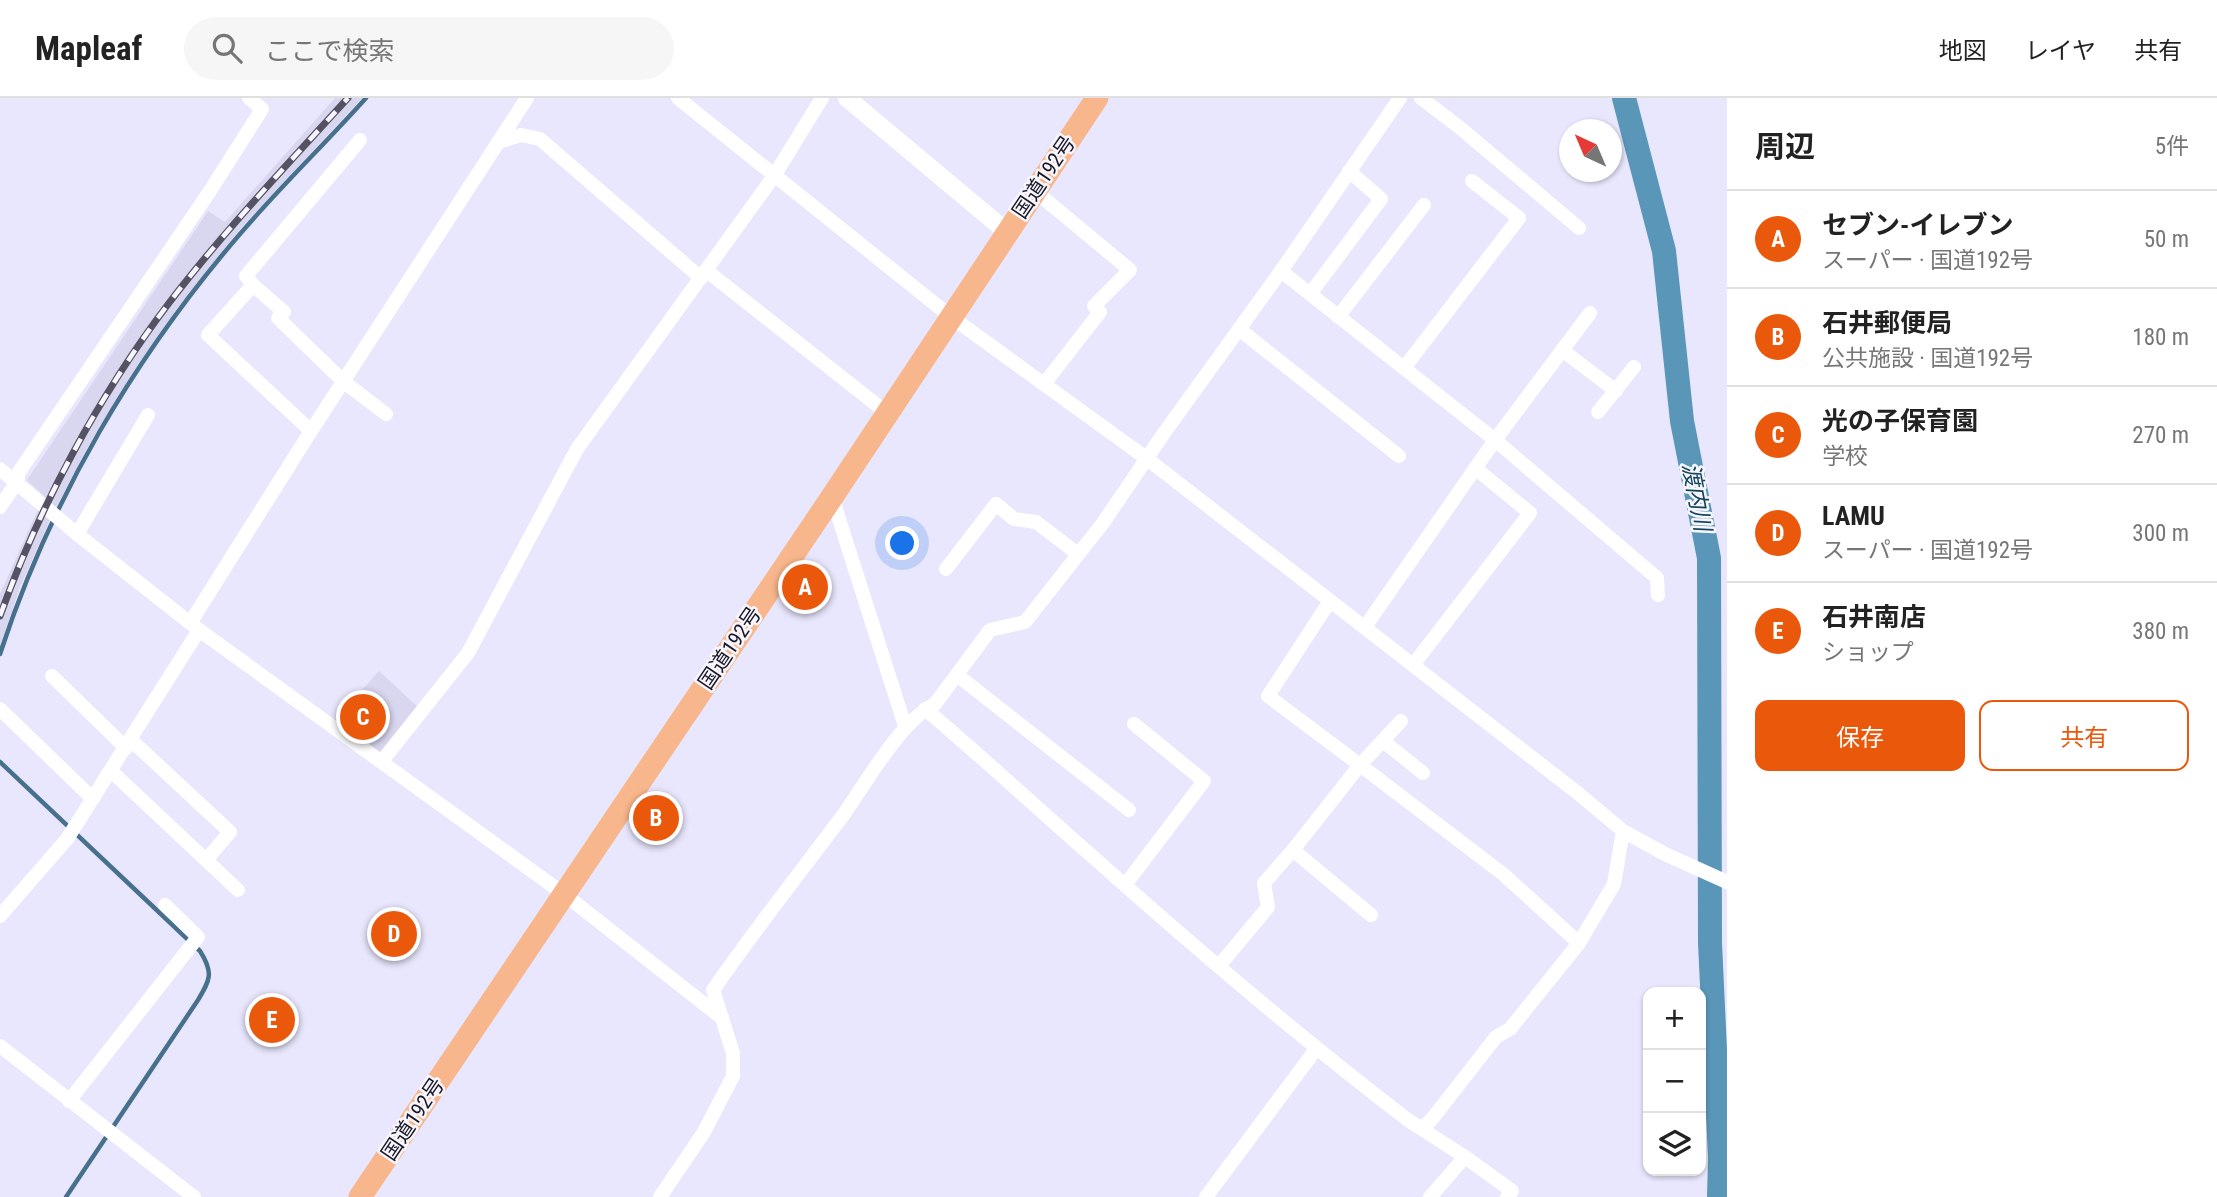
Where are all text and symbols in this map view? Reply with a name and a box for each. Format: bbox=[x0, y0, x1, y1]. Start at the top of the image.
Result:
search box bbox=[184, 17, 674, 80]
text: Mapleaf bbox=[35, 29, 142, 68]
icon: search bbox=[208, 29, 246, 67]
text: ここで検索 bbox=[264, 36, 394, 66]
text: 地図 bbox=[1939, 37, 1987, 65]
text: レイヤ bbox=[2025, 37, 2096, 65]
text: 共有 bbox=[2134, 37, 2182, 65]
north arrow bbox=[1559, 119, 1622, 182]
text: 周辺 bbox=[1755, 129, 1815, 164]
street label: 国道192号 bbox=[1008, 131, 1080, 223]
text: 5件 bbox=[2155, 133, 2189, 160]
text: セブン-イレブン bbox=[1822, 210, 2013, 240]
text: A bbox=[1771, 226, 1785, 253]
text: 50 m bbox=[2144, 226, 2189, 253]
text: スーパー · 国道192号 bbox=[1822, 247, 2033, 274]
text: 石井郵便局 bbox=[1822, 308, 1952, 338]
text: B bbox=[1772, 324, 1784, 351]
text: 180 m bbox=[2132, 324, 2189, 351]
text: 公共施設 · 国道192号 bbox=[1822, 345, 2033, 372]
text: 光の子保育園 bbox=[1822, 406, 1978, 436]
text: C bbox=[1771, 422, 1785, 449]
text: 270 m bbox=[2132, 422, 2189, 449]
text: 学校 bbox=[1822, 443, 1868, 470]
water label: 渡内川 bbox=[1677, 461, 1717, 536]
text: LAMU bbox=[1822, 501, 1885, 531]
text: D bbox=[1772, 520, 1785, 547]
text: 300 m bbox=[2132, 520, 2189, 547]
your location bbox=[885, 526, 919, 560]
text: スーパー · 国道192号 bbox=[1822, 537, 2033, 564]
pin: A bbox=[782, 561, 828, 613]
street label: 国道192号 bbox=[694, 602, 766, 694]
text: 石井南店 bbox=[1822, 602, 1926, 632]
text: E bbox=[1772, 618, 1784, 645]
text: 380 m bbox=[2132, 618, 2189, 645]
text: ショップ bbox=[1822, 639, 1914, 666]
pin: C bbox=[340, 691, 386, 743]
button: 保存 bbox=[1755, 700, 1965, 771]
button: 共有 bbox=[1979, 700, 2189, 771]
pin: B bbox=[633, 792, 679, 844]
pin: D bbox=[371, 908, 417, 960]
map controls bbox=[1643, 987, 1706, 1176]
button: + bbox=[1643, 987, 1706, 1050]
pin: E bbox=[249, 994, 295, 1046]
button: − bbox=[1643, 1050, 1706, 1113]
street label: 国道192号 bbox=[377, 1073, 449, 1165]
button: layers bbox=[1643, 1113, 1706, 1176]

